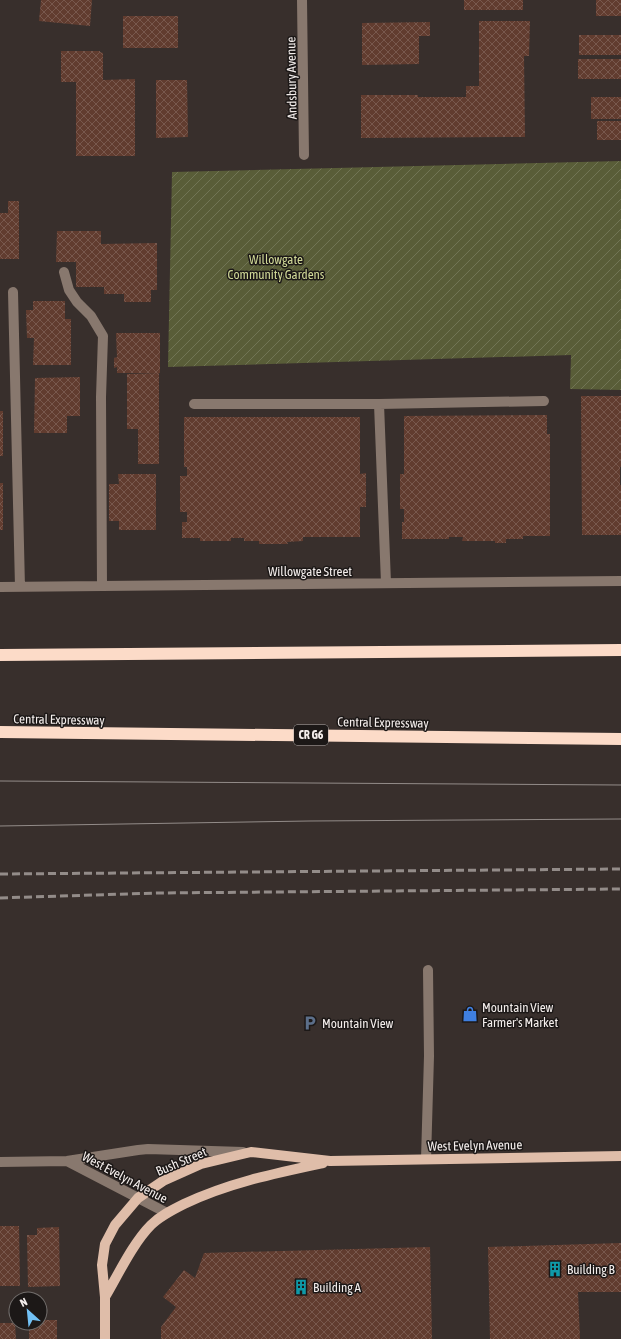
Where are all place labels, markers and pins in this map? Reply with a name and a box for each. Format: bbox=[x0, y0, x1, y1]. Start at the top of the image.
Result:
place label: Mountain View Farmer's Market bbox=[482, 1000, 558, 1030]
shop icon: Mountain View Farmer's Market bbox=[461, 1005, 479, 1023]
parking icon: Mountain View bbox=[301, 1014, 319, 1032]
place label: Mountain View bbox=[322, 1016, 393, 1031]
building icon: Building B bbox=[546, 1260, 564, 1278]
place label: Building B bbox=[567, 1262, 616, 1277]
building icon: Building A bbox=[292, 1278, 310, 1296]
place label: Building A bbox=[313, 1280, 362, 1295]

